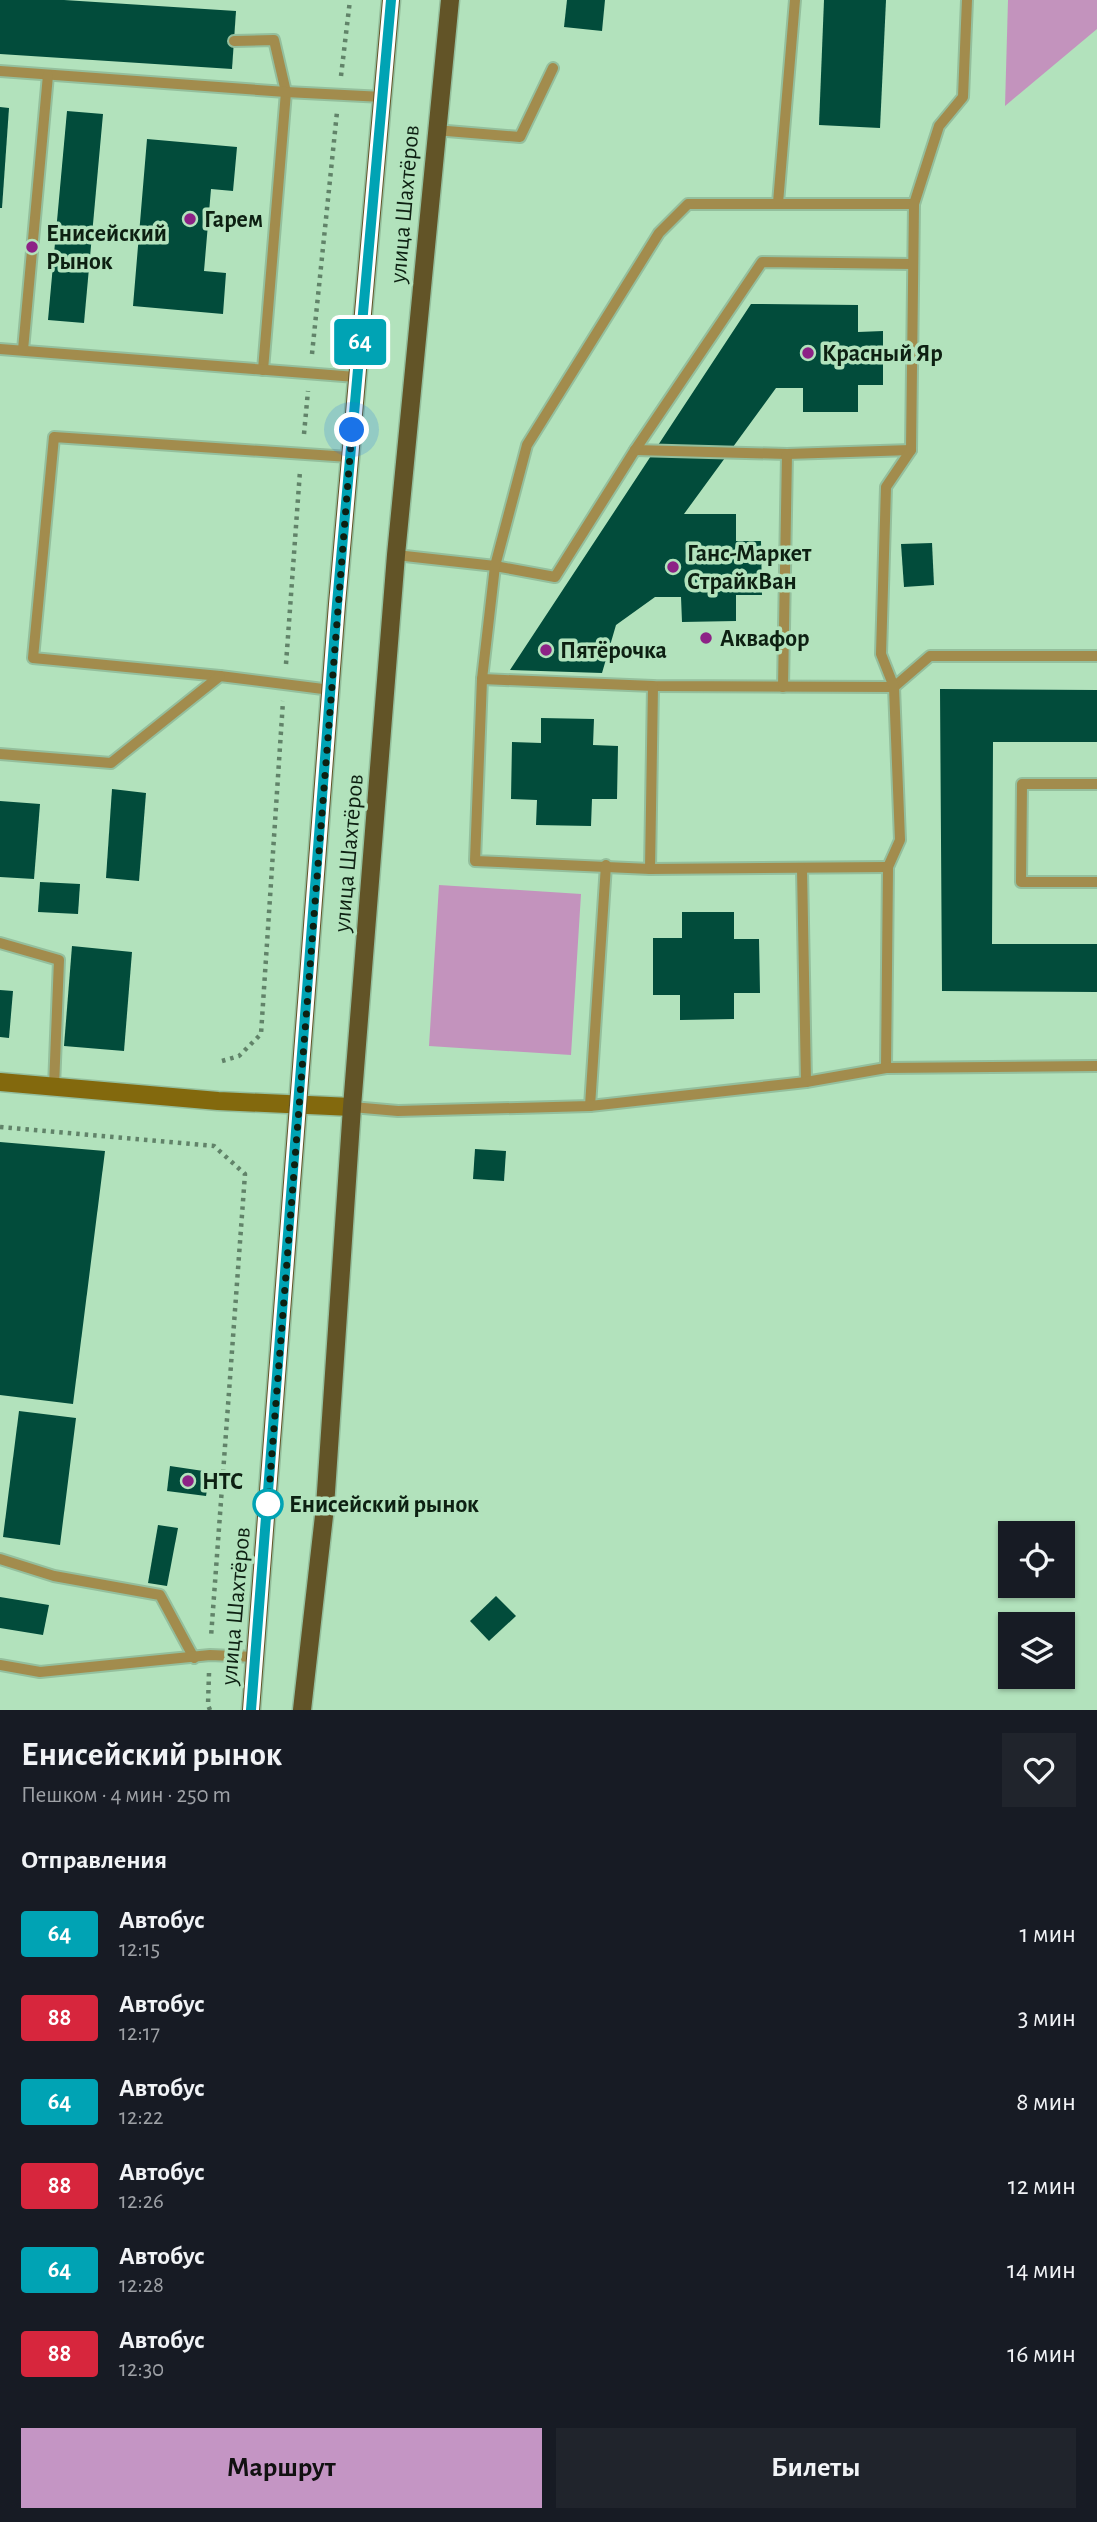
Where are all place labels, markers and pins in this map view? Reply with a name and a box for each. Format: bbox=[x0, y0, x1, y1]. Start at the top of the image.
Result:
place label: Гарем bbox=[204, 208, 263, 232]
marker: Гарем bbox=[182, 211, 198, 227]
place label: Енисейский Рынок bbox=[46, 222, 167, 274]
marker: Енисейский Рынок bbox=[24, 239, 40, 255]
place label: Красный Яр bbox=[822, 342, 943, 366]
marker: Красный Яр bbox=[800, 345, 816, 361]
place label: Ганс-Маркет СтрайкВан bbox=[687, 542, 812, 594]
marker: Ганс-Маркет СтрайкВан bbox=[665, 559, 681, 575]
place label: Аквафор bbox=[720, 627, 809, 651]
marker: Аквафор bbox=[698, 630, 714, 646]
place label: Пятёрочка bbox=[560, 639, 667, 663]
marker: Пятёрочка bbox=[538, 642, 554, 658]
place label: НТС bbox=[202, 1470, 243, 1494]
marker: НТС bbox=[180, 1473, 196, 1489]
marker: Енисейский рынок bbox=[253, 1489, 283, 1519]
place label: Енисейский рынок bbox=[289, 1493, 479, 1517]

